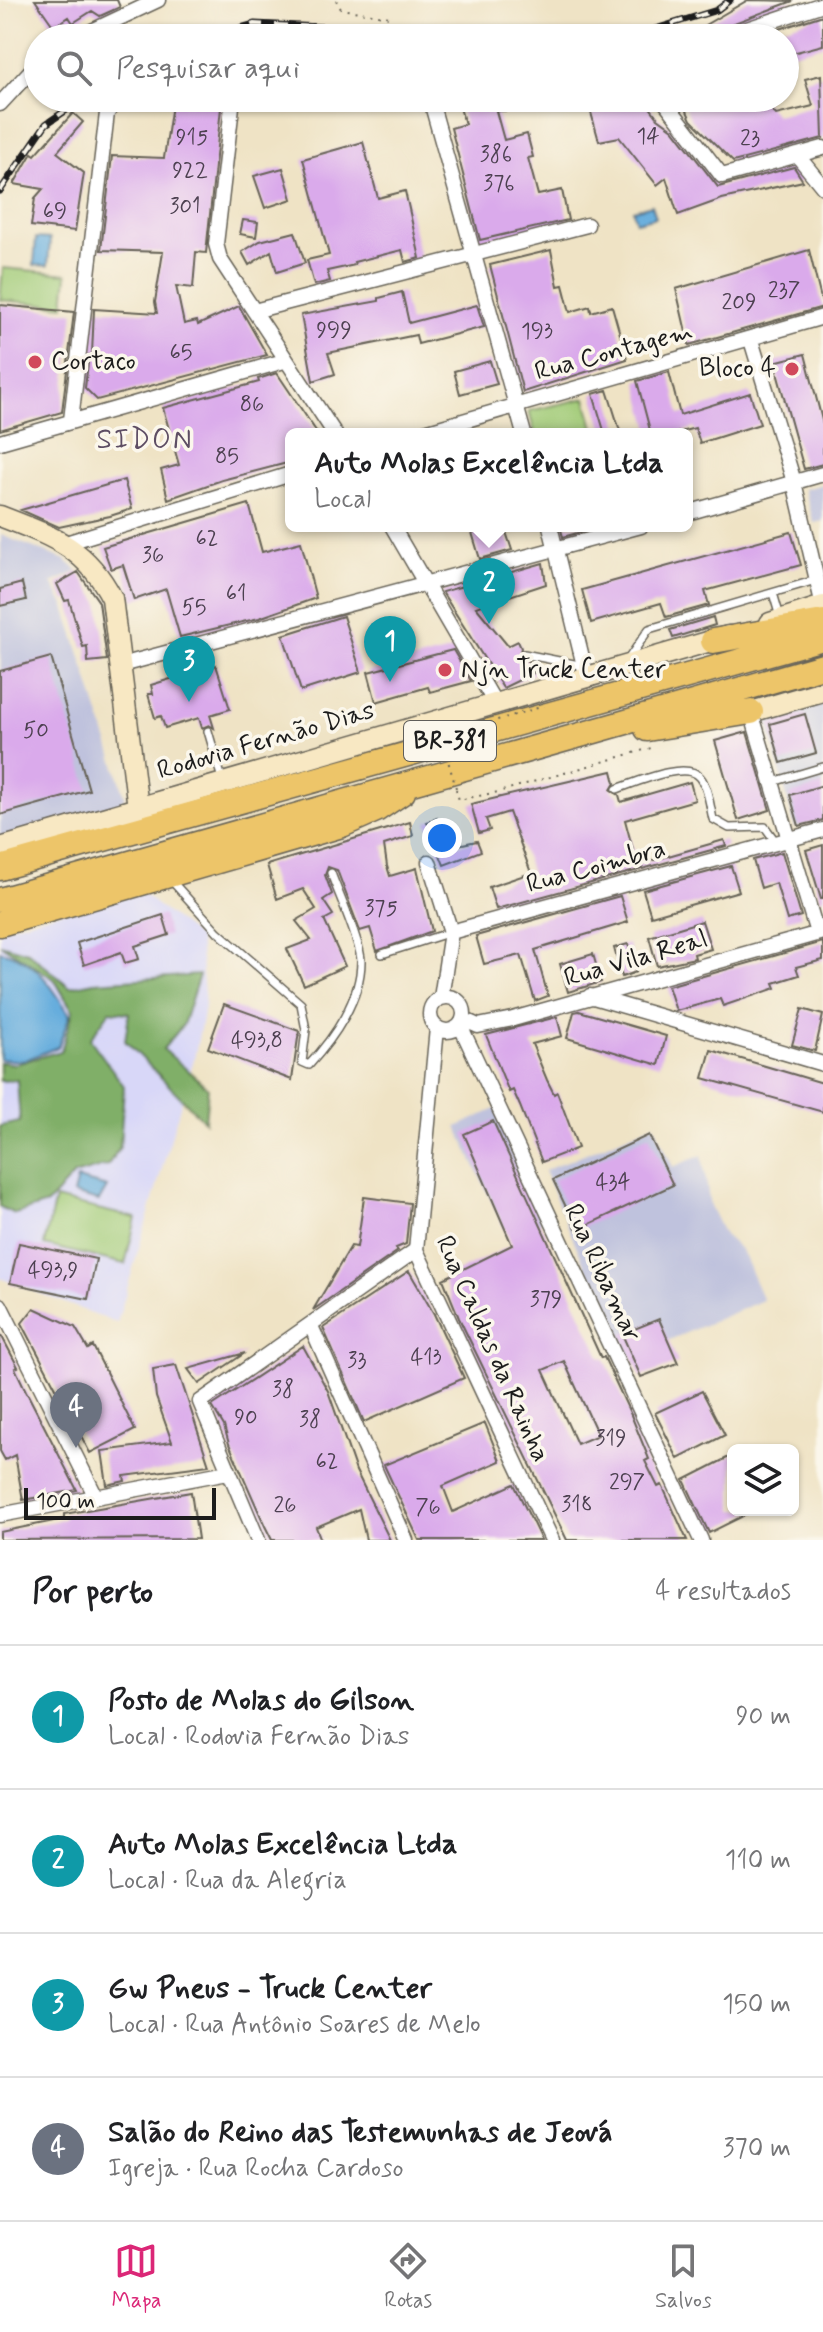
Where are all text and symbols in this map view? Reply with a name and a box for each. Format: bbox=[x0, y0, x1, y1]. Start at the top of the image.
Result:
search box bbox=[24, 24, 799, 112]
icon: search bbox=[52, 46, 96, 90]
text: Pesquisar aqui bbox=[116, 49, 300, 88]
house number: 14 bbox=[636, 123, 660, 151]
house number: 915 bbox=[176, 124, 208, 152]
house number: 23 bbox=[740, 125, 760, 153]
house number: 386 bbox=[480, 141, 512, 169]
house number: 922 bbox=[172, 157, 208, 185]
house number: 376 bbox=[483, 170, 515, 198]
house number: 301 bbox=[169, 193, 201, 221]
house number: 69 bbox=[43, 198, 67, 226]
house number: 237 bbox=[768, 277, 800, 305]
house number: 209 bbox=[722, 289, 756, 317]
street label: Rua Contagem bbox=[531, 315, 697, 389]
house number: 999 bbox=[316, 317, 352, 345]
house number: 193 bbox=[521, 318, 553, 346]
house number: 65 bbox=[170, 339, 193, 367]
place label: Cortaco bbox=[51, 345, 136, 379]
place label: Bloco 4 bbox=[699, 352, 776, 386]
marker: Cortaco bbox=[26, 353, 44, 371]
marker: Bloco 4 bbox=[783, 360, 801, 378]
house number: 86 bbox=[240, 391, 264, 419]
district label: SIDON bbox=[96, 422, 194, 459]
popup bbox=[285, 428, 693, 532]
house number: 85 bbox=[215, 443, 239, 471]
text: Auto Molas Excelência Ltda bbox=[314, 444, 664, 483]
text: Local bbox=[314, 483, 371, 517]
house number: 62 bbox=[196, 525, 218, 553]
house number: 36 bbox=[142, 542, 164, 570]
pin: 2 bbox=[463, 558, 515, 624]
house number: 61 bbox=[226, 580, 246, 608]
house number: 55 bbox=[182, 594, 206, 622]
pin: 1 bbox=[364, 616, 416, 682]
pin: 3 bbox=[163, 636, 215, 702]
place label: Njn Truck Center bbox=[461, 653, 666, 687]
marker: Njn Truck Center bbox=[436, 661, 454, 679]
street label: Rodovia Fernão Dias bbox=[153, 694, 379, 788]
house number: 50 bbox=[23, 717, 49, 745]
road number: BR-381 bbox=[404, 721, 496, 761]
your location bbox=[422, 818, 462, 858]
street label: Rua Coimbra bbox=[523, 832, 669, 902]
house number: 375 bbox=[364, 895, 398, 923]
street label: Rua Vila Real bbox=[560, 922, 712, 996]
house number: 493,8 bbox=[231, 1027, 283, 1055]
house number: 434 bbox=[595, 1169, 631, 1197]
street label: Rua Ribamar bbox=[555, 1199, 649, 1347]
street label: Rua Caldas da Rainha bbox=[427, 1231, 557, 1467]
house number: 493,9 bbox=[28, 1257, 78, 1285]
house number: 379 bbox=[530, 1286, 562, 1314]
house number: 413 bbox=[410, 1344, 442, 1372]
house number: 33 bbox=[347, 1347, 367, 1375]
house number: 38 bbox=[272, 1376, 294, 1404]
pin: 4 bbox=[50, 1382, 102, 1448]
house number: 90 bbox=[234, 1404, 258, 1432]
house number: 38 bbox=[299, 1406, 321, 1434]
house number: 319 bbox=[596, 1425, 626, 1453]
map controls bbox=[727, 1444, 799, 1516]
button: layers bbox=[727, 1444, 799, 1516]
house number: 62 bbox=[316, 1448, 338, 1476]
house number: 297 bbox=[609, 1469, 645, 1497]
scale bar bbox=[24, 1484, 216, 1520]
text: 100 m bbox=[36, 1488, 95, 1516]
house number: 318 bbox=[561, 1491, 593, 1519]
house number: 26 bbox=[274, 1492, 296, 1520]
house number: 76 bbox=[415, 1494, 441, 1522]
text: Por perto bbox=[32, 1570, 153, 1615]
text: 4 resultados bbox=[655, 1575, 791, 1609]
text: Posto de Molas do Gilson bbox=[108, 1681, 414, 1720]
text: 1 bbox=[52, 1700, 64, 1734]
text: 90 m bbox=[736, 1700, 791, 1734]
text: Local · Rodovia Fernão Dias bbox=[108, 1720, 409, 1754]
text: Auto Molas Excelência Ltda bbox=[108, 1825, 457, 1864]
text: 2 bbox=[52, 1844, 64, 1878]
text: 110 m bbox=[725, 1844, 791, 1878]
text: Local · Rua da Alegria bbox=[108, 1864, 347, 1898]
text: Gw Pneus - Truck Center bbox=[108, 1969, 432, 2008]
text: 3 bbox=[52, 1988, 64, 2022]
text: 150 m bbox=[722, 1988, 791, 2022]
text: Local · Rua Antônio Soares de Melo bbox=[108, 2008, 481, 2042]
text: Salão do Reino das Testemunhas de Jeová bbox=[108, 2113, 613, 2152]
text: 4 bbox=[50, 2132, 66, 2166]
text: 370 m bbox=[723, 2132, 791, 2166]
text: Igreja · Rua Rocha Cardoso bbox=[108, 2152, 404, 2186]
tab: Mapa bbox=[111, 2239, 162, 2315]
tab: Rotas bbox=[384, 2239, 432, 2315]
tab: Salvos bbox=[655, 2239, 712, 2315]

